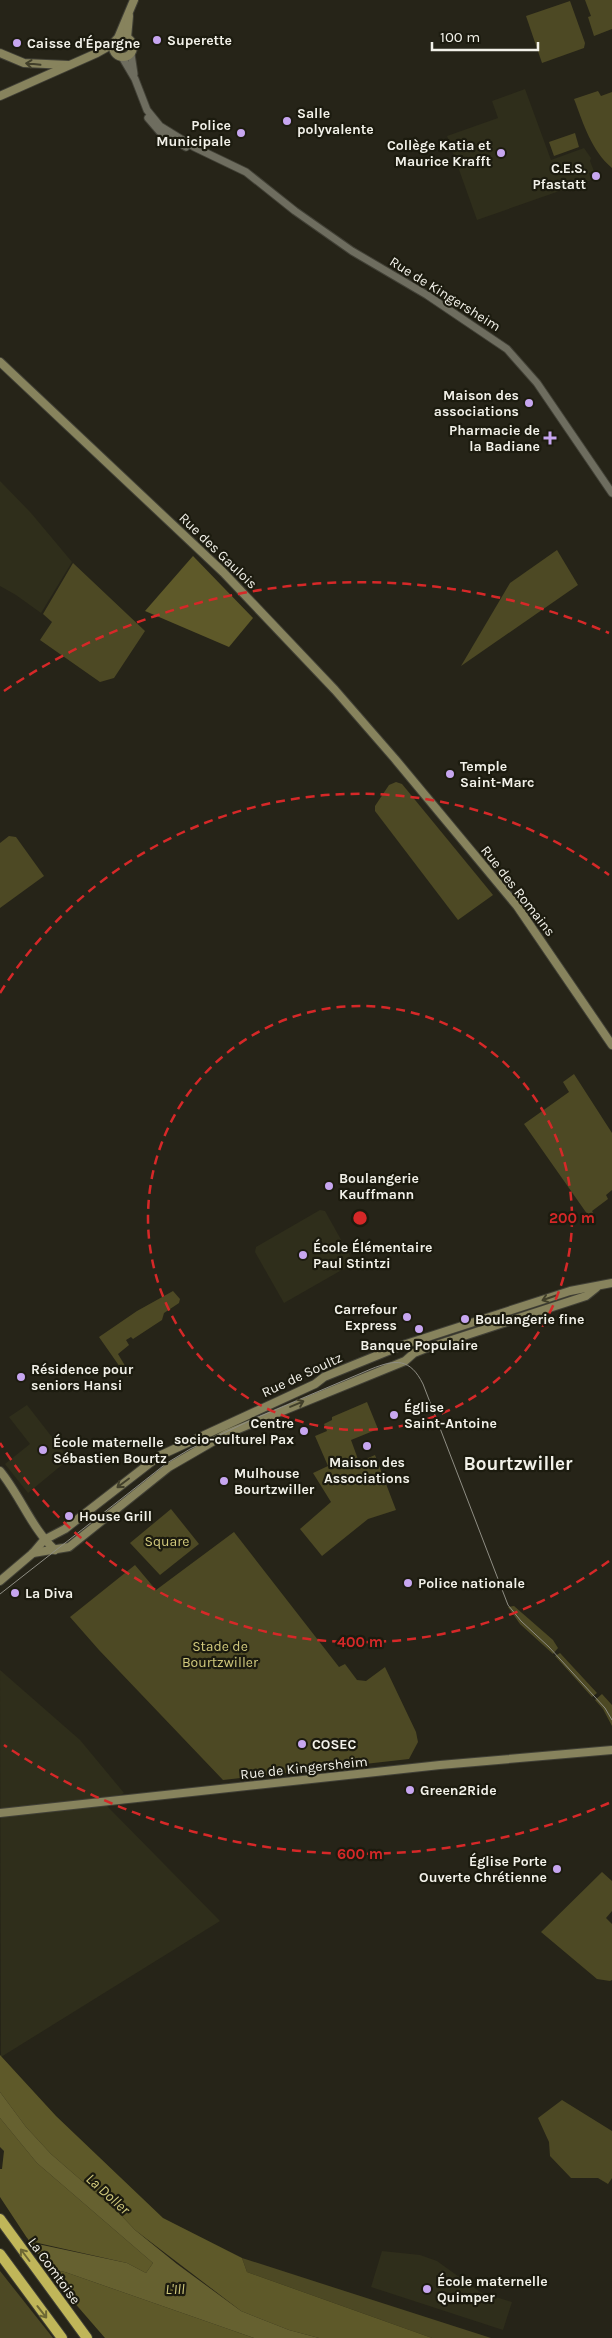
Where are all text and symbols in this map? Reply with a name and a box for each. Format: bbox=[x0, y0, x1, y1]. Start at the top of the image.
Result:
scale bar bbox=[432, 20, 538, 52]
text: 100 m bbox=[440, 28, 480, 46]
place label: Superette bbox=[167, 32, 232, 49]
place label: Caisse d'Épargne bbox=[27, 34, 140, 52]
marker: Superette bbox=[151, 34, 163, 46]
marker: Caisse d'Épargne bbox=[11, 37, 23, 49]
one-way arrow bbox=[25, 59, 41, 68]
place label: Salle polyvalente bbox=[297, 105, 374, 138]
marker: Salle polyvalente bbox=[281, 115, 293, 127]
place label: Police Municipale bbox=[156, 117, 231, 150]
marker: Police Municipale bbox=[235, 127, 247, 139]
place label: Collège Katia et Maurice Krafft bbox=[387, 137, 491, 170]
marker: Collège Katia et Maurice Krafft bbox=[495, 147, 507, 159]
place label: C.E.S. Pfastatt bbox=[532, 160, 586, 193]
marker: C.E.S. Pfastatt bbox=[590, 170, 602, 182]
street label: Rue de Kingersheim bbox=[386, 253, 504, 335]
place label: Maison des associations bbox=[434, 387, 519, 420]
marker: Maison des associations bbox=[523, 397, 535, 409]
place label: Pharmacie de la Badiane bbox=[449, 422, 540, 455]
marker: Pharmacie de la Badiane bbox=[544, 432, 556, 444]
street label: Rue des Gaulois bbox=[175, 509, 261, 593]
place label: Temple Saint-Marc bbox=[460, 758, 535, 791]
marker: Temple Saint-Marc bbox=[444, 768, 456, 780]
street label: Rue des Romains bbox=[477, 842, 559, 940]
place label: Boulangerie Kauffmann bbox=[339, 1170, 419, 1203]
marker: Boulangerie Kauffmann bbox=[323, 1180, 335, 1192]
centre of rings bbox=[351, 1209, 369, 1227]
text: 200 m bbox=[549, 1209, 595, 1227]
place label: École Élémentaire Paul Stintzi bbox=[313, 1238, 432, 1272]
marker: École Élémentaire Paul Stintzi bbox=[297, 1249, 309, 1261]
one-way arrow bbox=[542, 1293, 558, 1303]
place label: Carrefour Express bbox=[334, 1301, 398, 1334]
marker: Carrefour Express bbox=[401, 1311, 413, 1323]
place label: Boulangerie fine bbox=[475, 1311, 584, 1328]
marker: Boulangerie fine bbox=[459, 1313, 471, 1325]
marker: Banque Populaire bbox=[413, 1323, 425, 1335]
place label: Banque Populaire bbox=[360, 1337, 478, 1354]
street label: Rue de Soultz bbox=[259, 1349, 345, 1401]
place label: Résidence pour seniors Hansi bbox=[31, 1361, 134, 1394]
marker: Résidence pour seniors Hansi bbox=[15, 1371, 27, 1383]
place label: Église Saint-Antoine bbox=[404, 1398, 497, 1432]
one-way arrow bbox=[289, 1399, 304, 1409]
marker: Église Saint-Antoine bbox=[388, 1409, 400, 1421]
place label: Centre socio-culturel Pax bbox=[174, 1415, 294, 1448]
marker: Centre socio-culturel Pax bbox=[298, 1425, 310, 1437]
place label: École maternelle Sébastien Bourtz bbox=[53, 1433, 167, 1467]
marker: Maison des Associations bbox=[361, 1440, 373, 1452]
marker: École maternelle Sébastien Bourtz bbox=[37, 1444, 49, 1456]
district label: Bourtzwiller bbox=[463, 1453, 573, 1475]
place label: Maison des Associations bbox=[324, 1454, 410, 1487]
place label: Mulhouse Bourtzwiller bbox=[234, 1465, 315, 1498]
marker: Mulhouse Bourtzwiller bbox=[218, 1475, 230, 1487]
one-way arrow bbox=[117, 1478, 130, 1489]
place label: House Grill bbox=[79, 1508, 152, 1525]
marker: House Grill bbox=[63, 1510, 75, 1522]
park label: Square bbox=[144, 1533, 190, 1550]
place label: Police nationale bbox=[418, 1575, 525, 1592]
marker: Police nationale bbox=[402, 1577, 414, 1589]
place label: La Diva bbox=[25, 1585, 73, 1602]
marker: La Diva bbox=[9, 1587, 21, 1599]
text: 400 m bbox=[337, 1633, 383, 1651]
park label: Stade de Bourtzwiller bbox=[182, 1638, 259, 1671]
place label: COSEC bbox=[312, 1736, 357, 1753]
marker: COSEC bbox=[296, 1738, 308, 1750]
street label: Rue de Kingersheim bbox=[240, 1753, 368, 1783]
place label: Green2Ride bbox=[420, 1782, 497, 1799]
marker: Green2Ride bbox=[404, 1784, 416, 1796]
text: 600 m bbox=[337, 1845, 383, 1863]
place label: Église Porte Ouverte Chrétienne bbox=[419, 1852, 547, 1886]
marker: Église Porte Ouverte Chrétienne bbox=[551, 1863, 563, 1875]
water label: La Doller bbox=[82, 2170, 134, 2219]
street label: La Comtoise bbox=[24, 2234, 84, 2308]
one-way arrow bbox=[20, 2248, 30, 2262]
place label: École maternelle Quimper bbox=[437, 2272, 548, 2306]
water label: L'Ill bbox=[165, 2280, 185, 2298]
marker: École maternelle Quimper bbox=[421, 2283, 433, 2295]
one-way arrow bbox=[36, 2305, 47, 2318]

